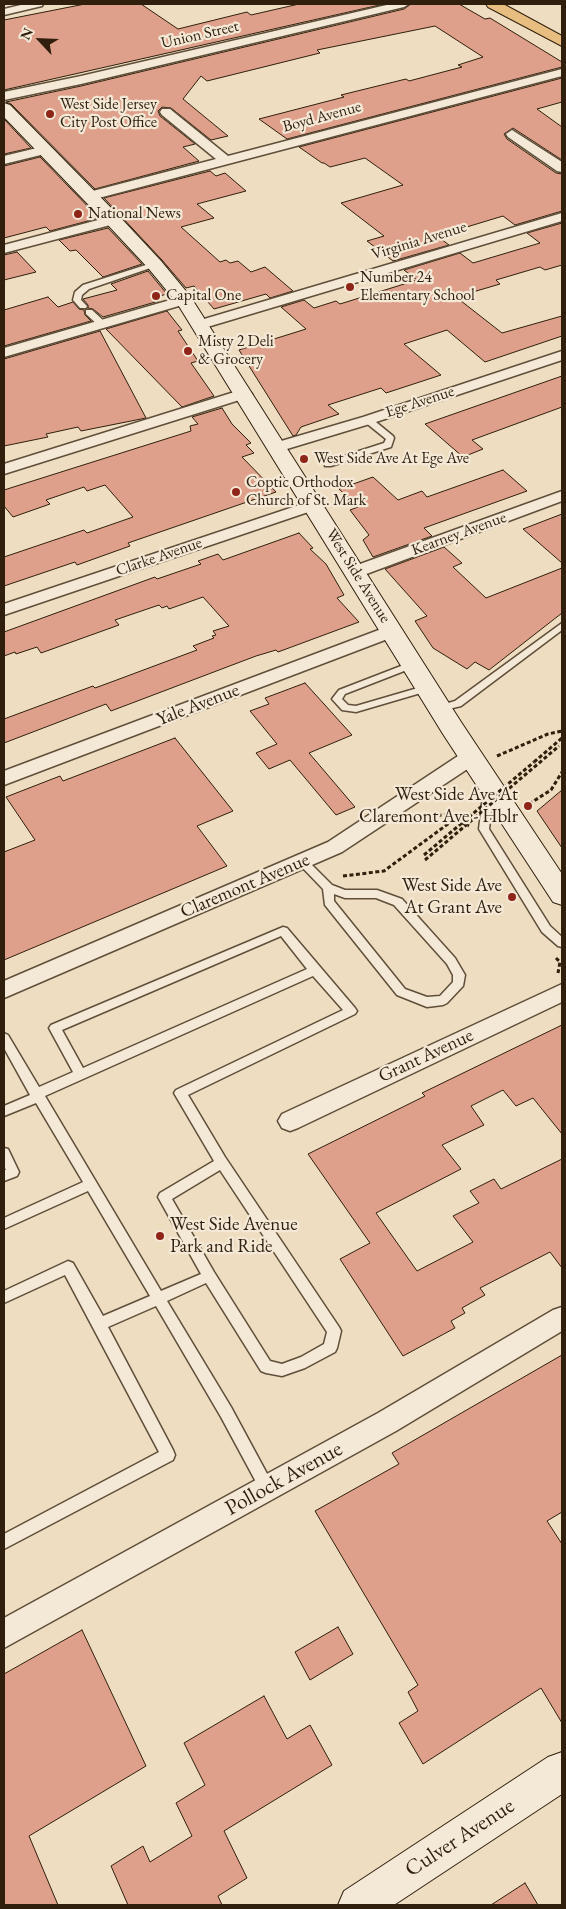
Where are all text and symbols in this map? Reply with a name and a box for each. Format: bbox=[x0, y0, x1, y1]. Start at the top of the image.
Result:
north arrow bbox=[15, 15, 65, 65]
street label: Union Street bbox=[159, 17, 241, 53]
text: N bbox=[16, 25, 37, 43]
place label: West Side Jersey City Post Office bbox=[60, 95, 157, 133]
street label: Boyd Avenue bbox=[281, 97, 363, 137]
marker: West Side Jersey City Post Office bbox=[44, 108, 56, 120]
place label: National News bbox=[88, 204, 181, 224]
marker: National News bbox=[72, 208, 84, 220]
street label: Virginia Avenue bbox=[369, 217, 469, 265]
place label: Number 24 Elementary School bbox=[360, 268, 475, 306]
marker: Number 24 Elementary School bbox=[344, 281, 356, 293]
place label: Capital One bbox=[166, 286, 241, 306]
marker: Capital One bbox=[150, 290, 162, 302]
place label: Misty 2 Deli & Grocery bbox=[198, 332, 274, 370]
marker: Misty 2 Deli & Grocery bbox=[182, 345, 194, 357]
street label: Ege Avenue bbox=[383, 382, 457, 422]
place label: West Side Ave At Ege Ave bbox=[314, 449, 469, 469]
marker: West Side Ave At Ege Ave bbox=[298, 453, 310, 465]
place label: Coptic Orthodox Church of St. Mark bbox=[246, 473, 366, 511]
marker: Coptic Orthodox Church of St. Mark bbox=[230, 486, 242, 498]
street label: Kearney Avenue bbox=[409, 508, 509, 560]
street label: West Side Avenue bbox=[321, 525, 395, 627]
street label: Clarke Avenue bbox=[113, 533, 205, 581]
street label: Yale Avenue bbox=[153, 679, 243, 731]
place label: West Side Ave At Claremont Ave - Hblr bbox=[359, 784, 518, 828]
marker: West Side Ave At Claremont Ave - Hblr bbox=[522, 800, 534, 812]
street label: Claremont Avenue bbox=[177, 849, 313, 923]
place label: West Side Ave At Grant Ave bbox=[402, 875, 502, 919]
marker: West Side Ave At Grant Ave bbox=[506, 891, 518, 903]
street label: Grant Avenue bbox=[375, 1024, 477, 1088]
place label: West Side Avenue Park and Ride bbox=[170, 1214, 298, 1258]
marker: West Side Avenue Park and Ride bbox=[154, 1230, 166, 1242]
street label: Pollock Avenue bbox=[221, 1436, 347, 1522]
street label: Culver Avenue bbox=[400, 1793, 520, 1883]

